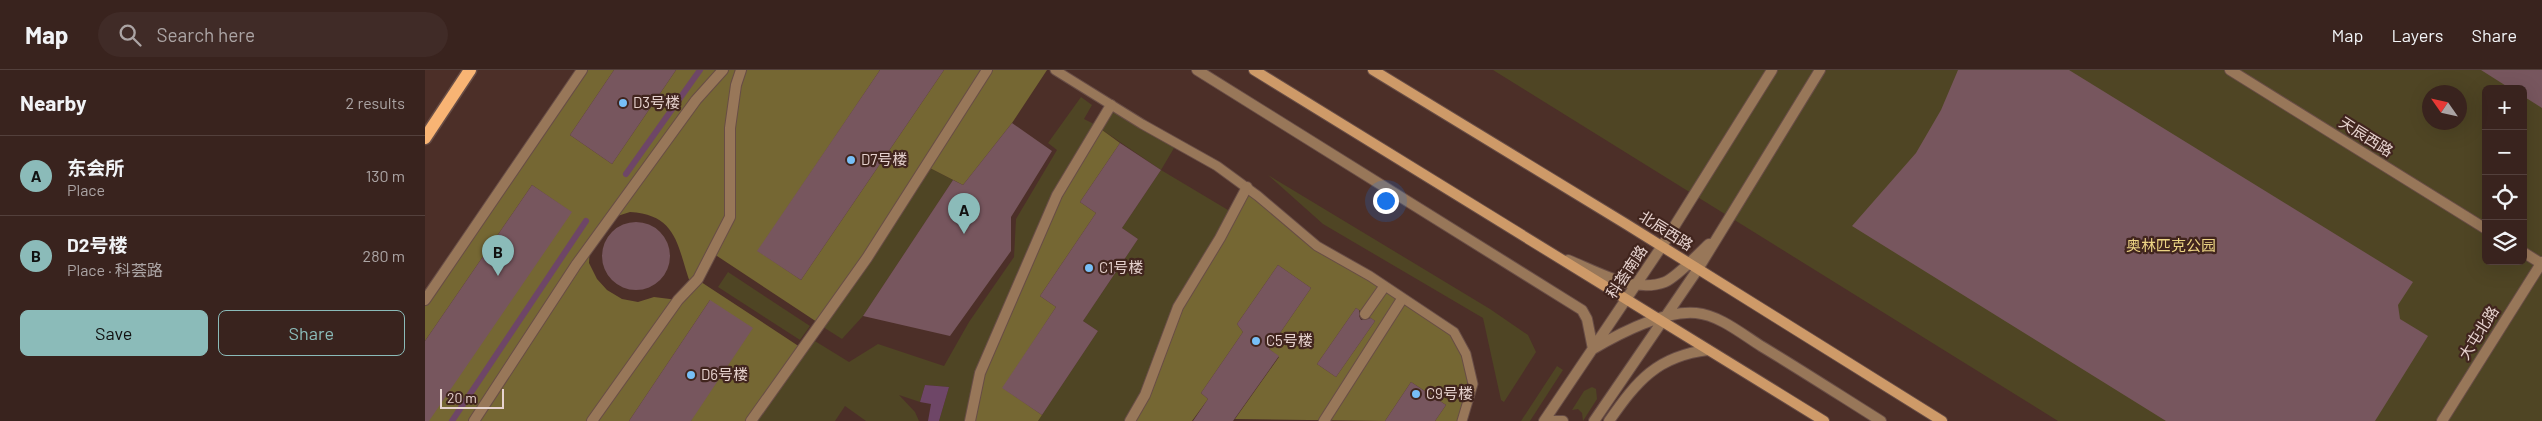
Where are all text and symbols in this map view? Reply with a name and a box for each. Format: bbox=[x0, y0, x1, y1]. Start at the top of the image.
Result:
search box bbox=[98, 12, 448, 57]
text: Map bbox=[25, 20, 68, 49]
icon: search bbox=[116, 21, 144, 49]
text: Search here bbox=[156, 23, 255, 46]
text: Map bbox=[2331, 24, 2363, 46]
text: Layers bbox=[2391, 24, 2444, 46]
text: Share bbox=[2472, 24, 2517, 46]
north arrow bbox=[2422, 85, 2467, 130]
map controls bbox=[2482, 85, 2527, 265]
button: + bbox=[2482, 85, 2527, 130]
text: Nearby bbox=[20, 90, 86, 115]
text: 2 results bbox=[346, 93, 405, 112]
place label: D3号楼 bbox=[633, 93, 680, 111]
marker: D3号楼 bbox=[617, 97, 629, 109]
street label: 天辰西路 bbox=[2336, 113, 2397, 160]
button: − bbox=[2482, 130, 2527, 175]
place label: D7号楼 bbox=[861, 150, 907, 168]
marker: D7号楼 bbox=[845, 154, 857, 166]
text: 东会所 bbox=[67, 156, 124, 179]
text: A bbox=[31, 166, 41, 185]
text: 130 m bbox=[366, 166, 405, 185]
button: locate bbox=[2482, 175, 2527, 220]
text: Place bbox=[67, 180, 105, 199]
your location bbox=[1373, 188, 1399, 214]
pin: A bbox=[948, 193, 980, 234]
street label: 北辰西路 bbox=[1636, 207, 1697, 254]
button: layers bbox=[2482, 220, 2527, 265]
text: D2号楼 bbox=[67, 233, 127, 256]
pin: B bbox=[482, 235, 514, 276]
park label: 奥林匹克公园 bbox=[2126, 236, 2216, 254]
street label: 科荟南路 bbox=[1602, 242, 1650, 301]
text: B bbox=[31, 246, 41, 265]
text: 280 m bbox=[363, 246, 405, 265]
place label: C1号楼 bbox=[1099, 258, 1143, 276]
text: Place · 科荟路 bbox=[67, 260, 163, 279]
marker: C1号楼 bbox=[1083, 262, 1095, 274]
street label: 大屯北路 bbox=[2455, 302, 2502, 363]
button: Save bbox=[20, 310, 208, 356]
button: Share bbox=[218, 310, 405, 356]
place label: C5号楼 bbox=[1266, 331, 1313, 349]
marker: C5号楼 bbox=[1250, 335, 1262, 347]
place label: D6号楼 bbox=[701, 365, 748, 383]
marker: D6号楼 bbox=[685, 369, 697, 381]
place label: C9号楼 bbox=[1426, 384, 1473, 402]
scale bar bbox=[440, 386, 504, 409]
marker: C9号楼 bbox=[1410, 388, 1422, 400]
text: 20 m bbox=[447, 389, 477, 406]

